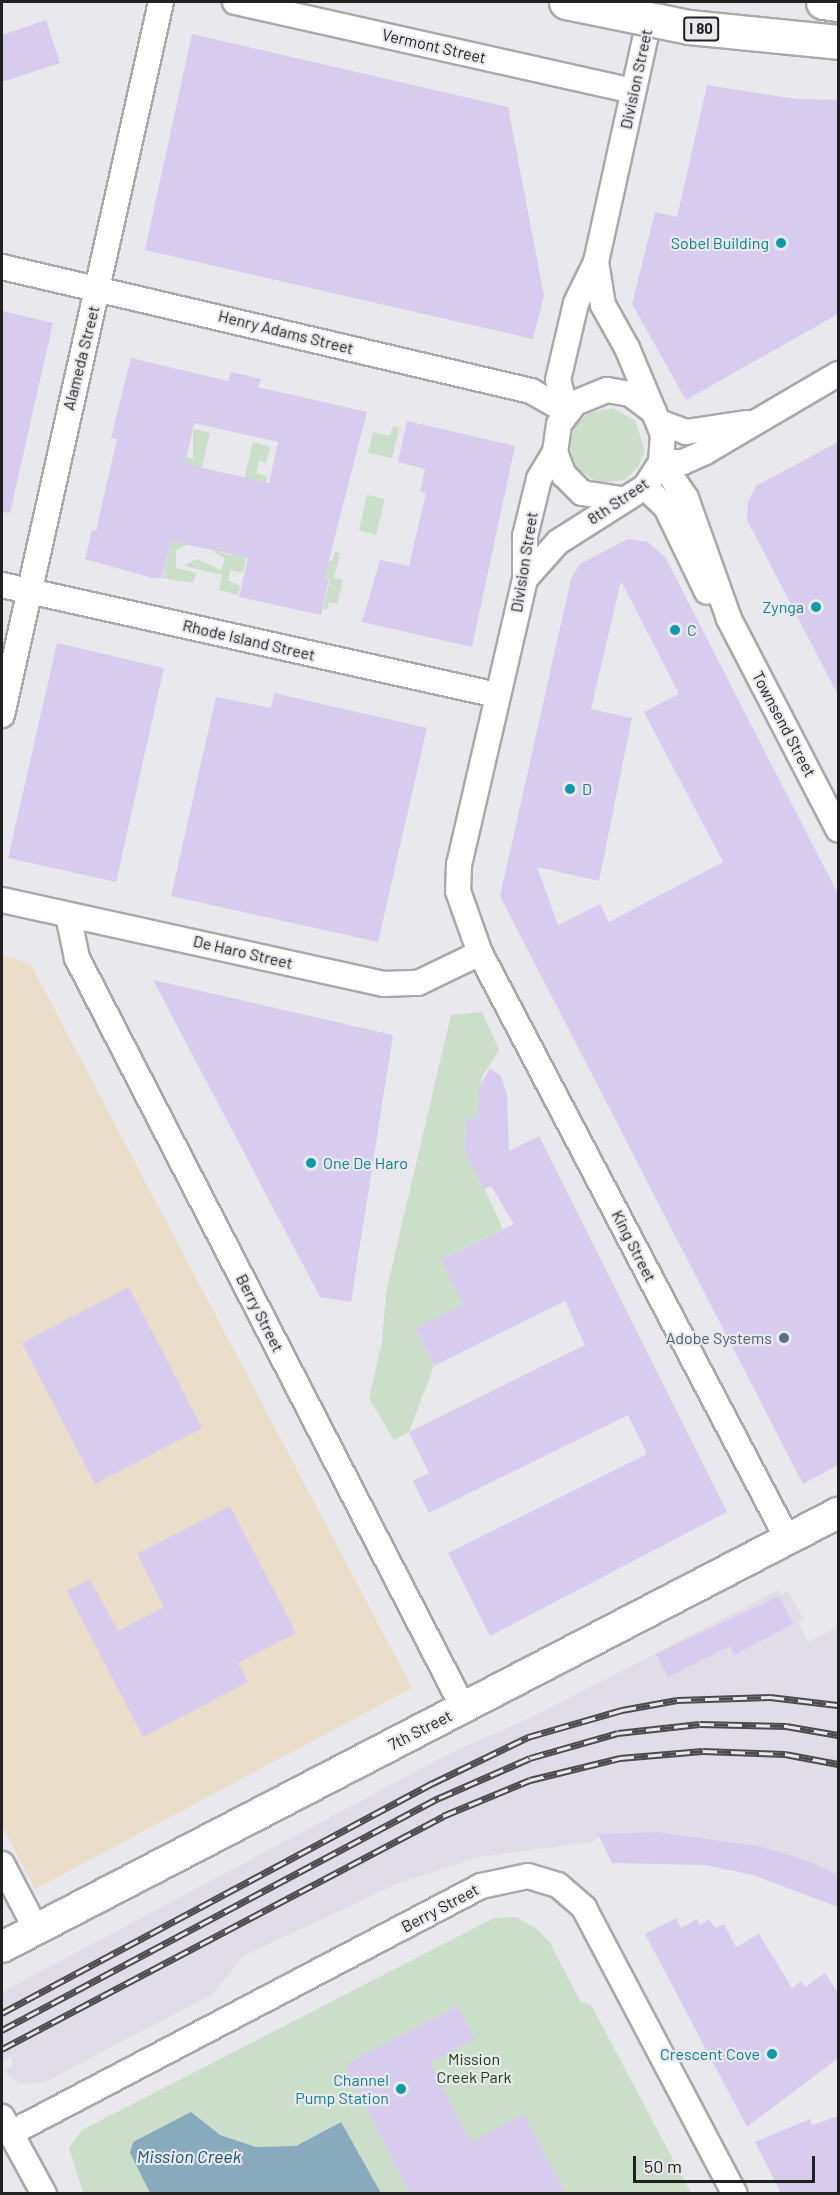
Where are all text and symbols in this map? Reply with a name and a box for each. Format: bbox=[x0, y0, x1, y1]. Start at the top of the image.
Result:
road number: I 80 bbox=[683, 17, 719, 41]
street label: Vermont Street bbox=[380, 25, 488, 67]
street label: Division Street bbox=[616, 27, 656, 131]
place label: Sobel Building bbox=[671, 233, 769, 253]
marker: Sobel Building bbox=[774, 236, 788, 250]
street label: Alameda Street bbox=[59, 304, 103, 412]
street label: Henry Adams Street bbox=[216, 306, 356, 358]
street label: 8th Street bbox=[584, 474, 652, 528]
street label: Division Street bbox=[507, 510, 541, 614]
place label: Zynga bbox=[762, 597, 804, 617]
marker: Zynga bbox=[809, 600, 823, 614]
street label: Rhode Island Street bbox=[181, 615, 317, 665]
place label: C bbox=[687, 620, 697, 640]
marker: C bbox=[668, 623, 682, 637]
street label: Townsend Street bbox=[748, 668, 820, 780]
place label: D bbox=[582, 779, 592, 799]
marker: D bbox=[563, 782, 577, 796]
street label: De Haro Street bbox=[191, 931, 295, 973]
place label: One De Haro bbox=[323, 1153, 408, 1173]
marker: One De Haro bbox=[304, 1156, 318, 1170]
street label: King Street bbox=[608, 1207, 660, 1285]
street label: Berry Street bbox=[232, 1271, 288, 1355]
place label: Adobe Systems bbox=[666, 1328, 772, 1348]
marker: Adobe Systems bbox=[777, 1331, 791, 1345]
street label: 7th Street bbox=[385, 1706, 455, 1754]
street label: Berry Street bbox=[398, 1880, 482, 1936]
place label: Crescent Cove bbox=[660, 2044, 760, 2064]
marker: Crescent Cove bbox=[765, 2047, 779, 2061]
park label: Mission Creek Park bbox=[436, 2049, 512, 2087]
place label: Channel Pump Station bbox=[295, 2070, 389, 2108]
marker: Channel Pump Station bbox=[394, 2082, 408, 2096]
scale bar bbox=[636, 2144, 818, 2182]
water label: Mission Creek bbox=[137, 2145, 241, 2167]
text: 50 m bbox=[644, 2155, 682, 2177]

